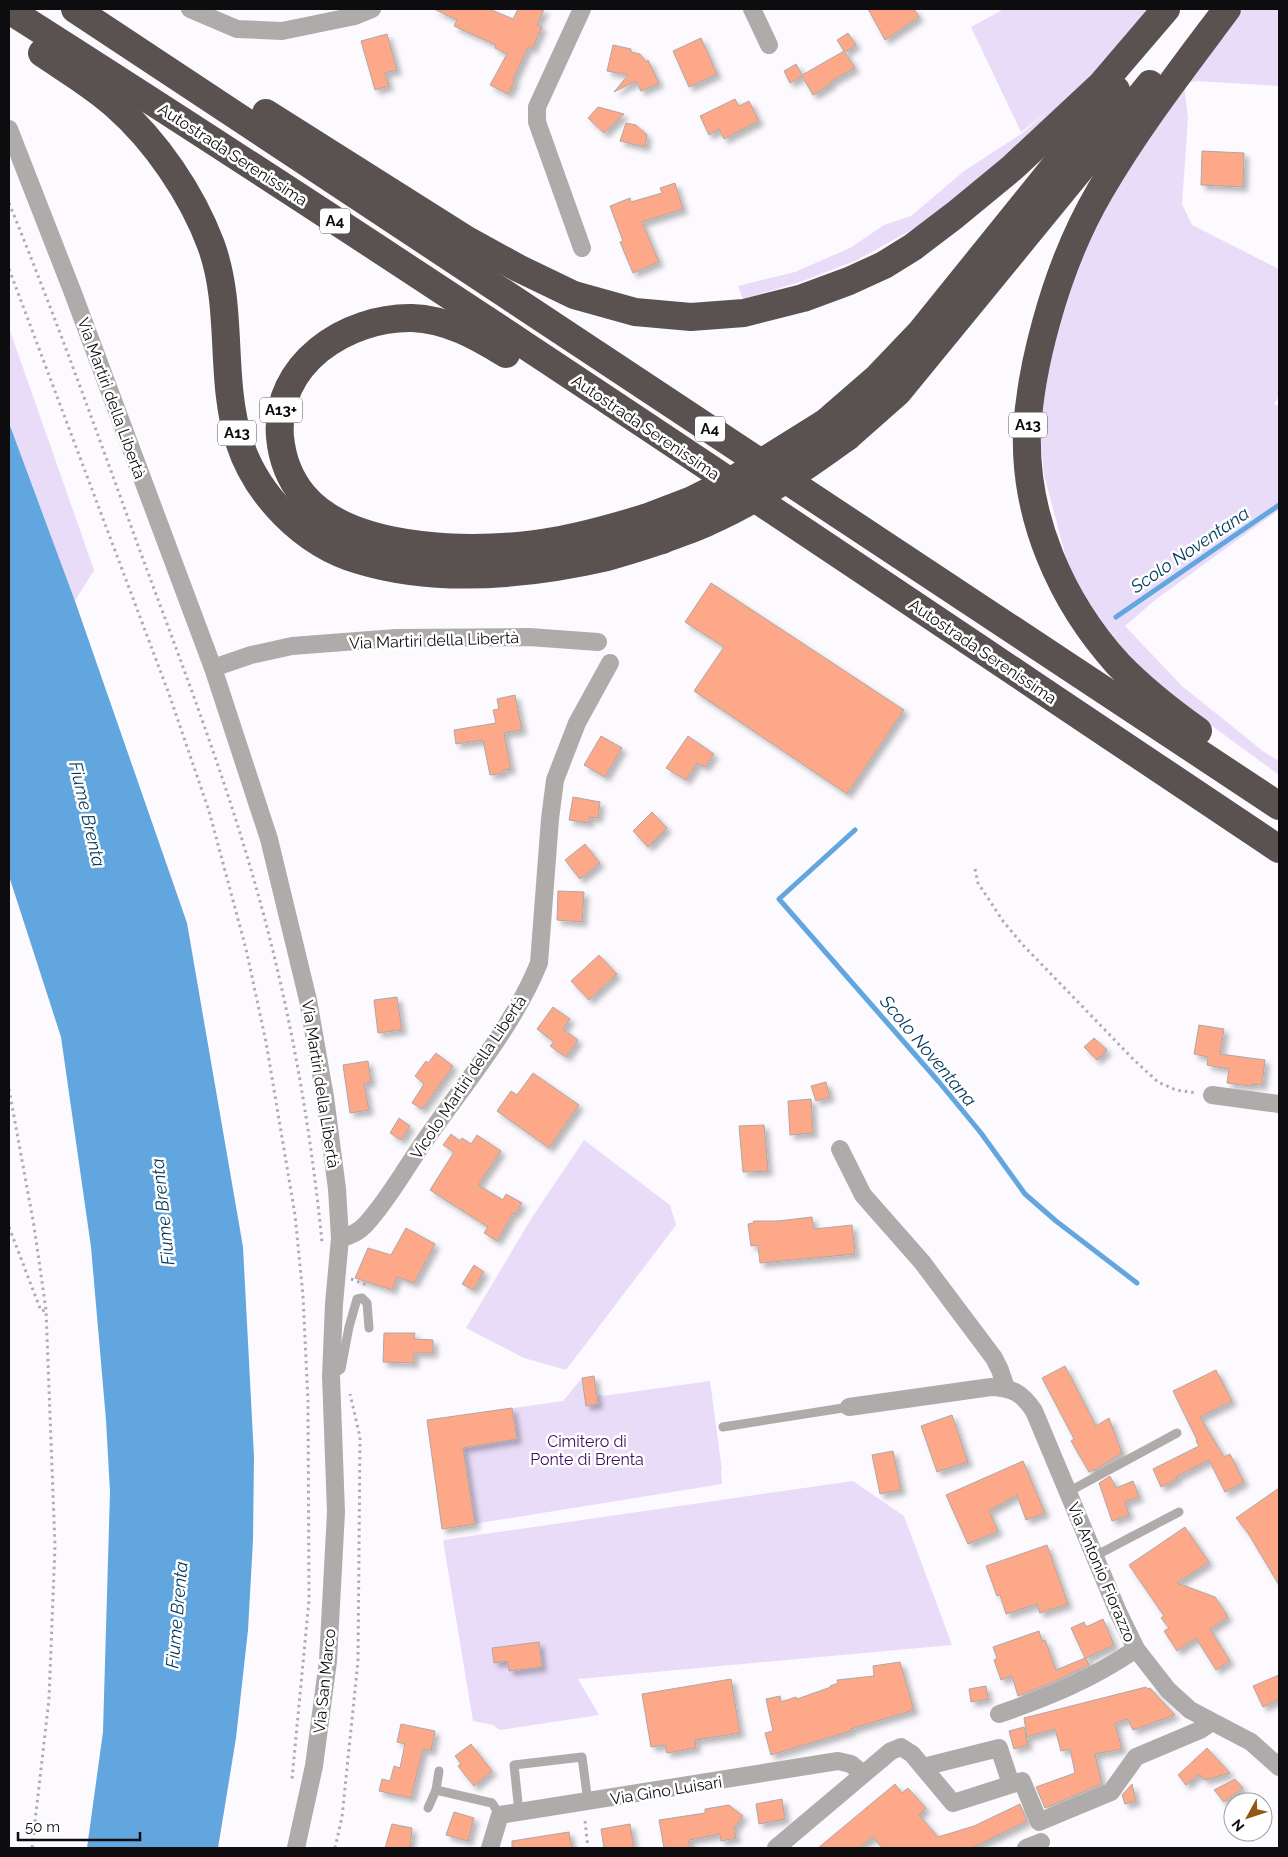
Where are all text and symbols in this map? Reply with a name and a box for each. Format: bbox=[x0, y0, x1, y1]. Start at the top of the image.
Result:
street label: Autostrada Serenissima bbox=[155, 99, 311, 210]
road number: A4 bbox=[320, 208, 350, 234]
street label: Via Martiri della Libertà bbox=[74, 315, 150, 481]
street label: Autostrada Serenissima bbox=[568, 371, 723, 484]
road number: A13+ bbox=[260, 398, 302, 422]
road number: A13 bbox=[1009, 412, 1047, 438]
road number: A4 bbox=[695, 416, 725, 442]
road number: A13 bbox=[218, 420, 256, 446]
water label: Scolo Noventana bbox=[1126, 502, 1253, 598]
street label: Autostrada Serenissima bbox=[905, 595, 1060, 708]
street label: Via Martiri della Libertà bbox=[349, 628, 519, 653]
water label: Fiume Brenta bbox=[65, 759, 110, 869]
water label: Scolo Noventana bbox=[875, 990, 981, 1111]
street label: Vicolo Martiri della Libertà bbox=[406, 992, 530, 1163]
street label: Via Martiri della Libertà bbox=[298, 999, 343, 1170]
water label: Fiume Brenta bbox=[146, 1157, 179, 1267]
park label: Cimitero di Ponte di Brenta bbox=[530, 1432, 644, 1469]
street label: Via Antonio Fiorazzo bbox=[1064, 1500, 1140, 1645]
water label: Fiume Brenta bbox=[161, 1560, 192, 1669]
street label: Via San Marco bbox=[310, 1628, 339, 1734]
street label: Via Gino Luisari bbox=[609, 1772, 723, 1809]
north arrow bbox=[1223, 1792, 1273, 1842]
scale bar bbox=[18, 1810, 140, 1842]
text: N bbox=[1228, 1816, 1248, 1835]
text: 50 m bbox=[25, 1818, 60, 1836]

